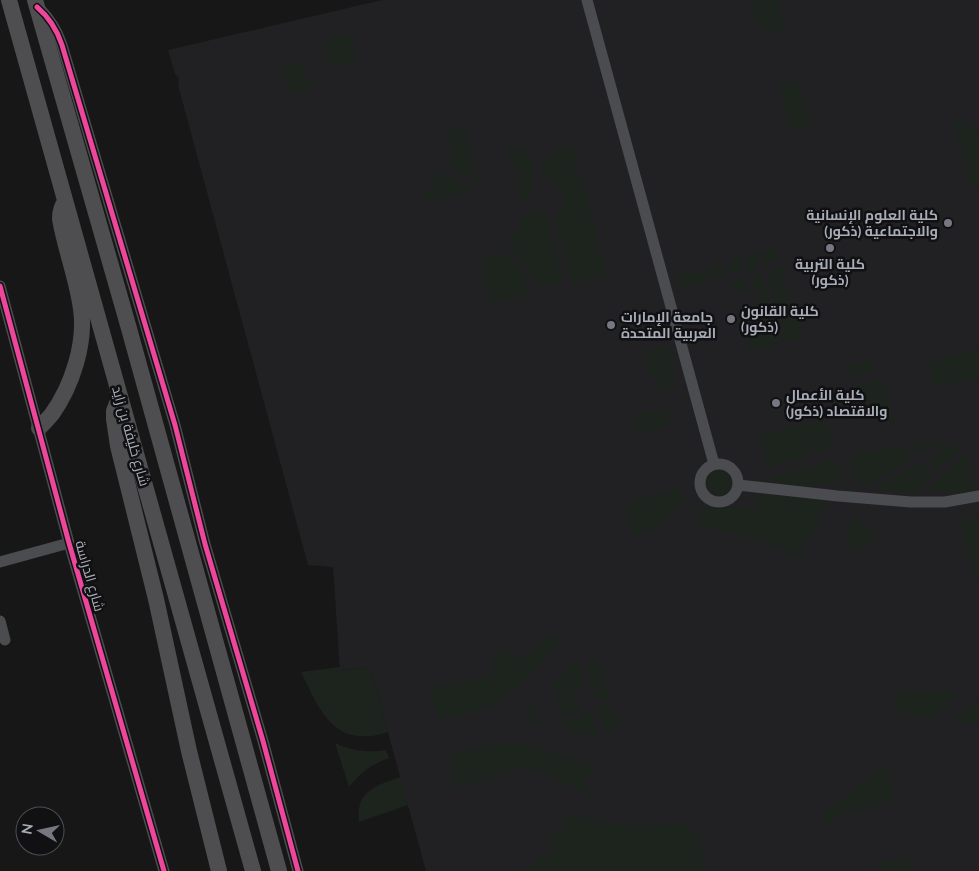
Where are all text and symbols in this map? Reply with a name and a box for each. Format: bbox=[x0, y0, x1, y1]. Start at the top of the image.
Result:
place label: كلية العلوم الإنسانية والاجتماعية (ذكور) bbox=[806, 206, 938, 240]
marker: كلية العلوم الإنسانية والاجتماعية (ذكور) bbox=[942, 217, 954, 229]
marker: كلية التربية (ذكور) bbox=[824, 242, 836, 254]
place label: كلية التربية (ذكور) bbox=[795, 255, 865, 289]
place label: كلية القانون (ذكور) bbox=[741, 302, 819, 336]
place label: جامعة الإمارات العربية المتحدة bbox=[621, 308, 716, 342]
marker: كلية القانون (ذكور) bbox=[725, 313, 737, 325]
marker: جامعة الإمارات العربية المتحدة bbox=[605, 319, 617, 331]
street label: شارع خليفة بن زايد bbox=[108, 384, 154, 488]
place label: كلية الأعمال والاقتصاد (ذكور) bbox=[786, 386, 887, 420]
marker: كلية الأعمال والاقتصاد (ذكور) bbox=[770, 397, 782, 409]
street label: شارع الدراسة bbox=[71, 538, 109, 614]
north arrow bbox=[15, 806, 65, 856]
text: N bbox=[17, 822, 36, 836]

